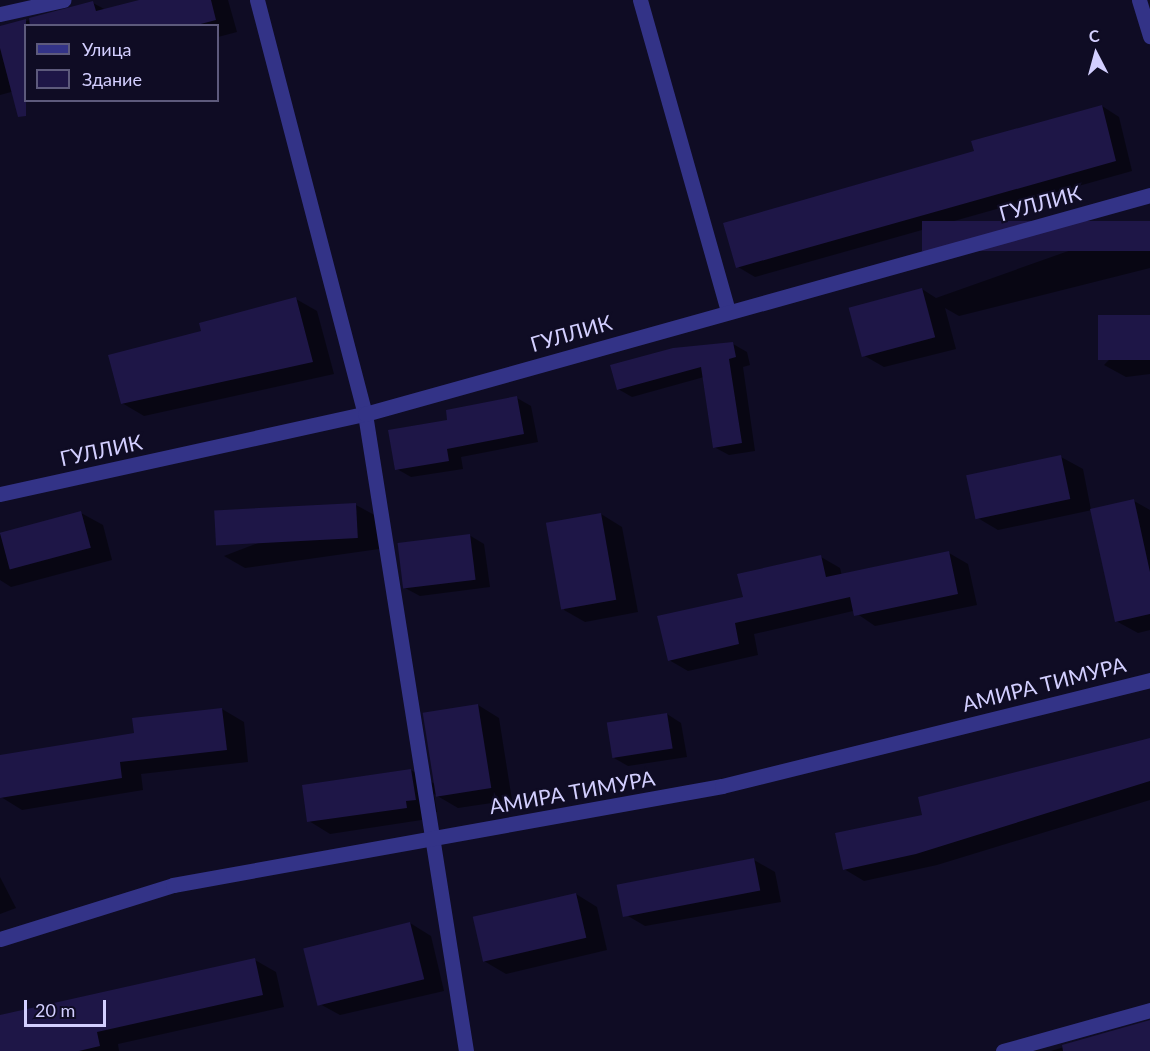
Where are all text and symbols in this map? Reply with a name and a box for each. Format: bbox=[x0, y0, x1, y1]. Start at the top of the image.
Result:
legend bbox=[24, 24, 219, 102]
north arrow bbox=[1066, 24, 1126, 84]
text: С bbox=[1088, 26, 1100, 46]
text: Улица bbox=[82, 38, 132, 60]
text: Здание bbox=[82, 68, 142, 90]
street label: ГУЛЛИК bbox=[996, 180, 1084, 226]
street label: ГУЛЛИК bbox=[527, 309, 615, 357]
street label: ГУЛЛИК bbox=[57, 429, 145, 471]
street label: АМИРА ТИМУРА bbox=[960, 651, 1128, 717]
street label: АМИРА ТИМУРА bbox=[487, 765, 657, 819]
scale bar bbox=[27, 988, 110, 1026]
text: 20 m bbox=[35, 999, 75, 1021]

